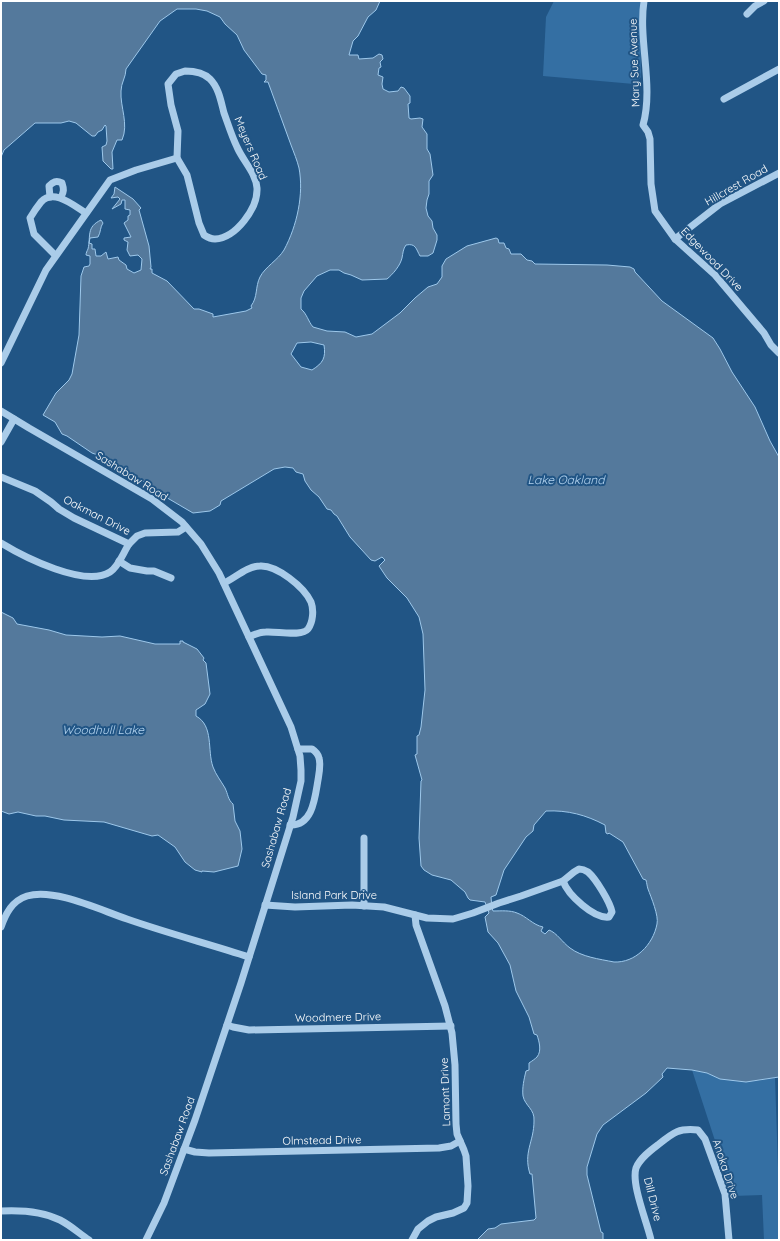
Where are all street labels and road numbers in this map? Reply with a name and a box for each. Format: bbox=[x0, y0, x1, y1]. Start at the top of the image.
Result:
street label: Mary Sue Avenue bbox=[625, 19, 643, 107]
street label: Meyers Road bbox=[231, 114, 271, 182]
street label: Hillcrest Road bbox=[702, 161, 770, 209]
street label: Edgewood Drive bbox=[678, 224, 746, 294]
street label: Sashabaw Road bbox=[93, 448, 171, 504]
street label: Oakman Drive bbox=[61, 492, 133, 538]
street label: Sashabaw Road bbox=[258, 786, 294, 870]
street label: Island Park Drive bbox=[291, 888, 377, 902]
street label: Woodmere Drive bbox=[295, 1009, 381, 1025]
street label: Lamont Drive bbox=[437, 1057, 453, 1127]
street label: Sashabaw Road bbox=[156, 1095, 198, 1177]
street label: Olmstead Drive bbox=[282, 1132, 362, 1148]
street label: Anoka Drive bbox=[710, 1137, 742, 1201]
street label: Dill Drive bbox=[641, 1176, 665, 1222]

